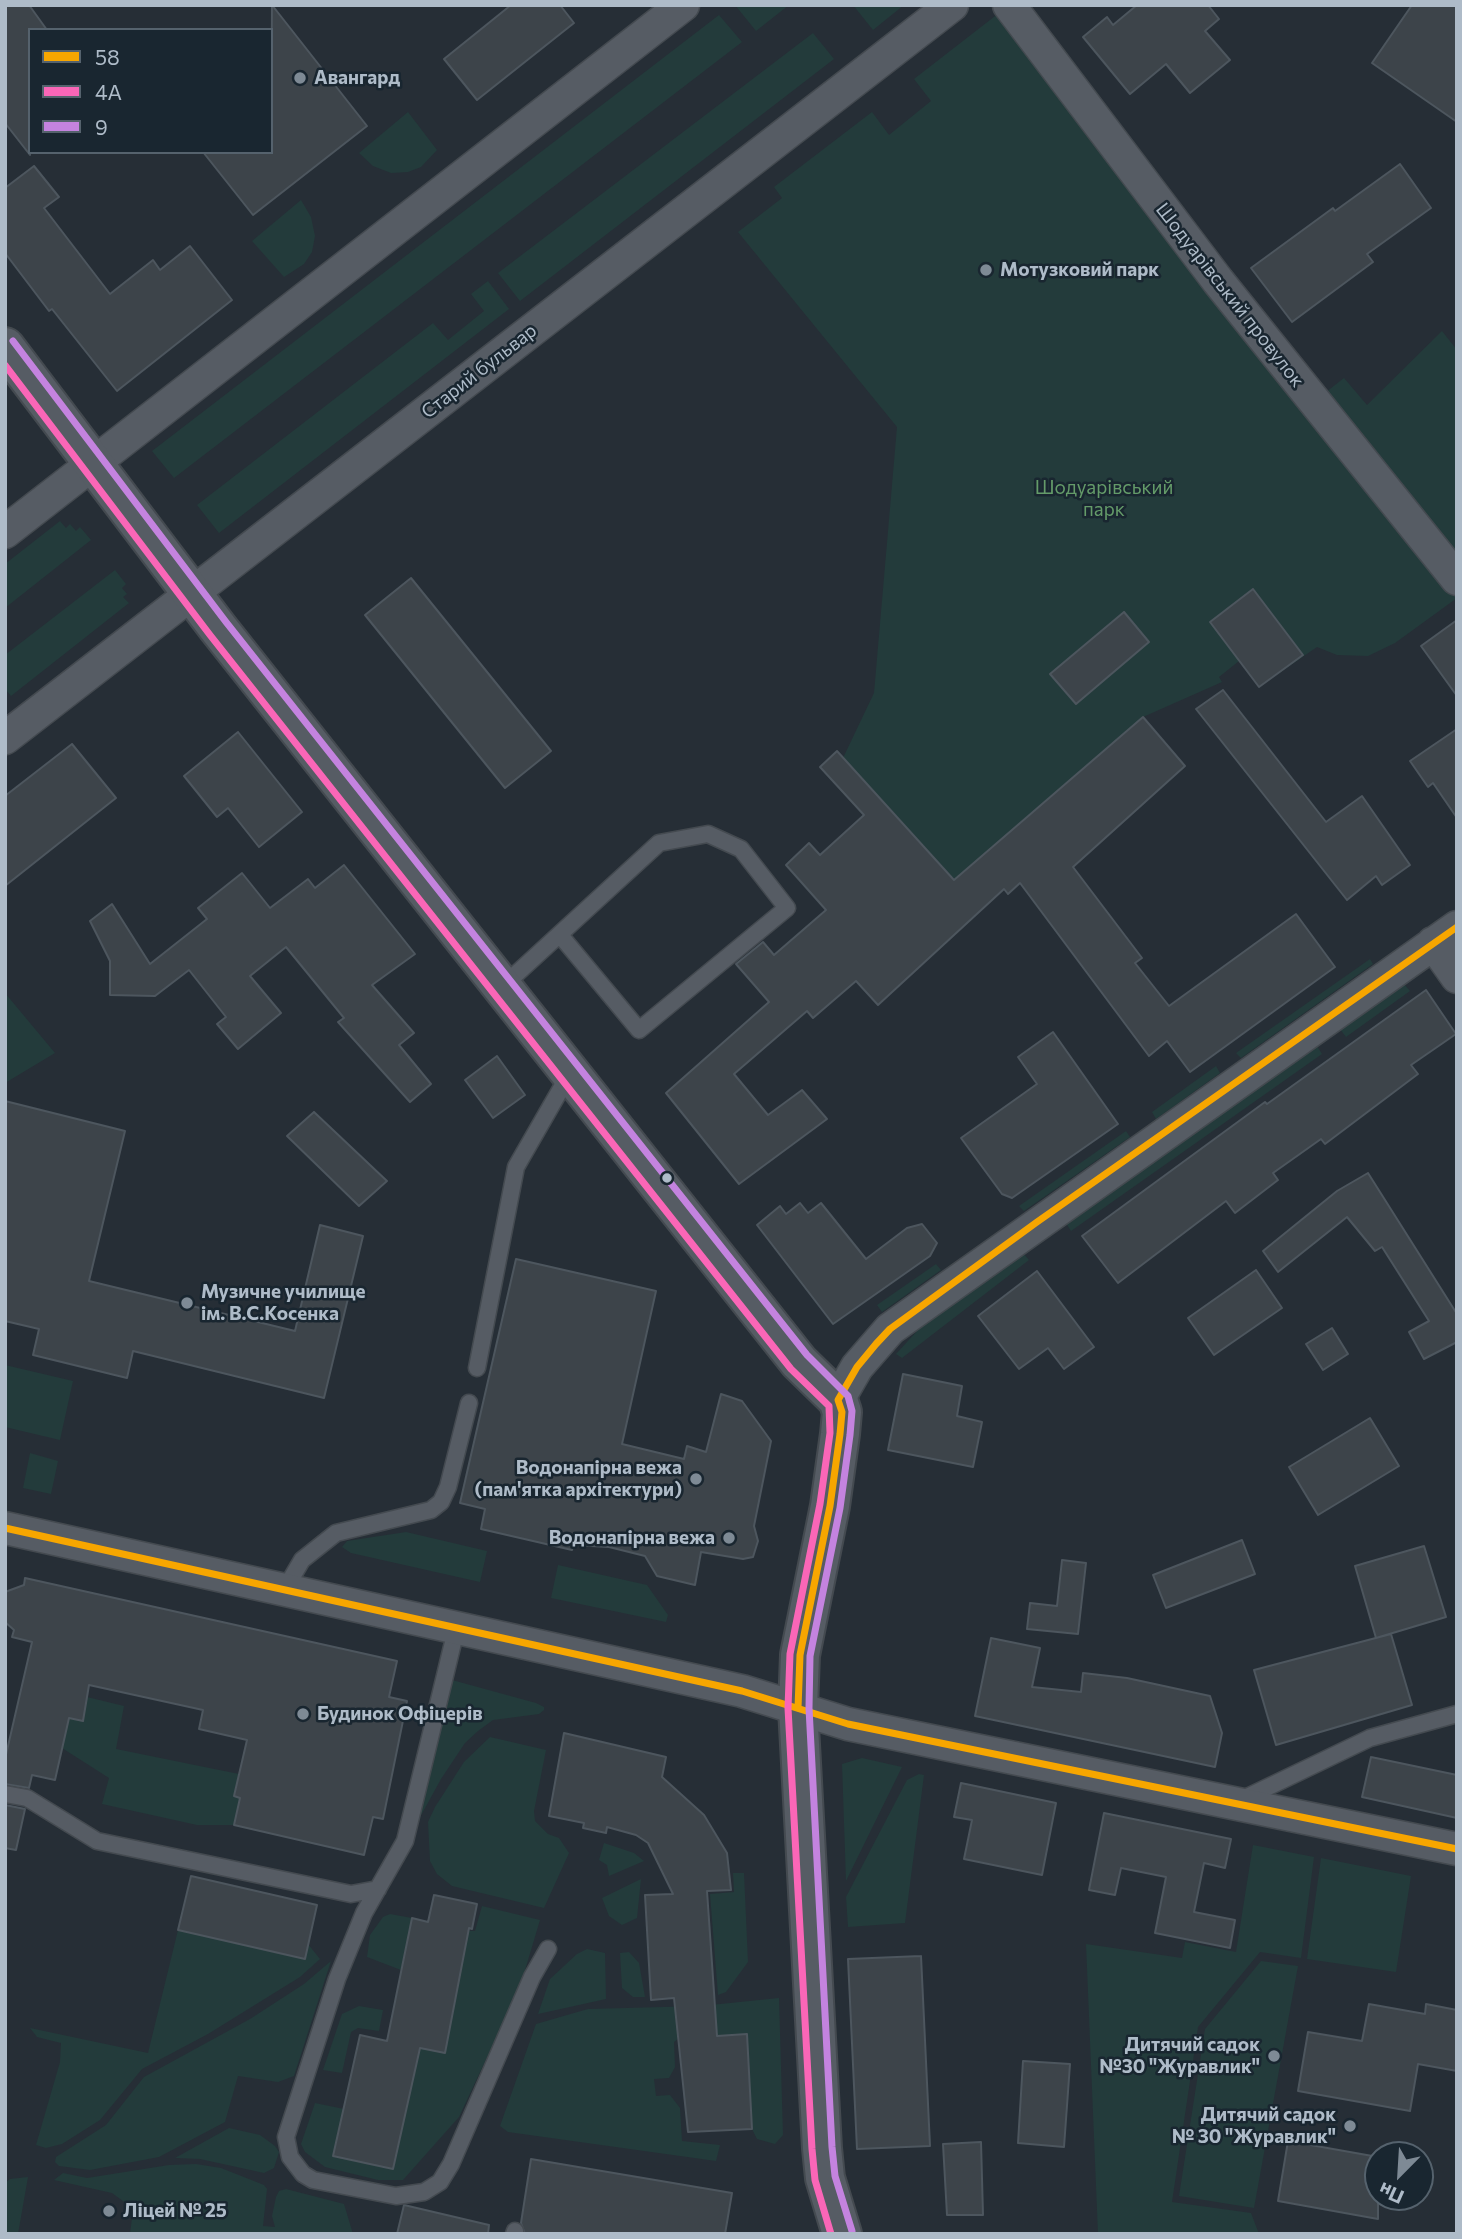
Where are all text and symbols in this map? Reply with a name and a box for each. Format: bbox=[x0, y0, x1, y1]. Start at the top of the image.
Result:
legend bbox=[28, 28, 273, 154]
text: 58 bbox=[95, 44, 120, 69]
place label: Авангард bbox=[314, 67, 400, 89]
marker: Авангард bbox=[292, 70, 308, 86]
text: 4А bbox=[95, 79, 122, 104]
text: 9 bbox=[95, 114, 108, 139]
street label: Шодуарівський провулок bbox=[1151, 198, 1309, 392]
place label: Мотузковий парк bbox=[1000, 259, 1159, 281]
marker: Мотузковий парк bbox=[978, 262, 994, 278]
street label: Старий бульвар bbox=[417, 319, 541, 423]
park label: Шодуарівський парк bbox=[1035, 477, 1173, 521]
unlabelled marker bbox=[660, 1171, 674, 1185]
place label: Музичне училище ім. В.С.Косенка bbox=[201, 1281, 366, 1325]
marker: Музичне училище ім. В.С.Косенка bbox=[179, 1295, 195, 1311]
place label: Водонапірна вежа (пам'ятка архітектури) bbox=[474, 1457, 682, 1501]
marker: Водонапірна вежа (пам'ятка архітектури) bbox=[688, 1471, 704, 1487]
place label: Водонапірна вежа bbox=[549, 1527, 715, 1549]
marker: Водонапірна вежа bbox=[721, 1530, 737, 1546]
place label: Будинок Офіцерів bbox=[317, 1703, 483, 1725]
marker: Будинок Офіцерів bbox=[295, 1706, 311, 1722]
place label: Дитячий садок №30 "Журавлик" bbox=[1099, 2034, 1260, 2078]
marker: Дитячий садок №30 "Журавлик" bbox=[1266, 2048, 1282, 2064]
place label: Дитячий садок № 30 "Журавлик" bbox=[1172, 2104, 1336, 2148]
marker: Дитячий садок № 30 "Журавлик" bbox=[1342, 2118, 1358, 2134]
north arrow bbox=[1364, 2141, 1434, 2211]
text: Пн bbox=[1375, 2178, 1407, 2209]
place label: Ліцей № 25 bbox=[123, 2200, 227, 2222]
marker: Ліцей № 25 bbox=[101, 2203, 117, 2219]

